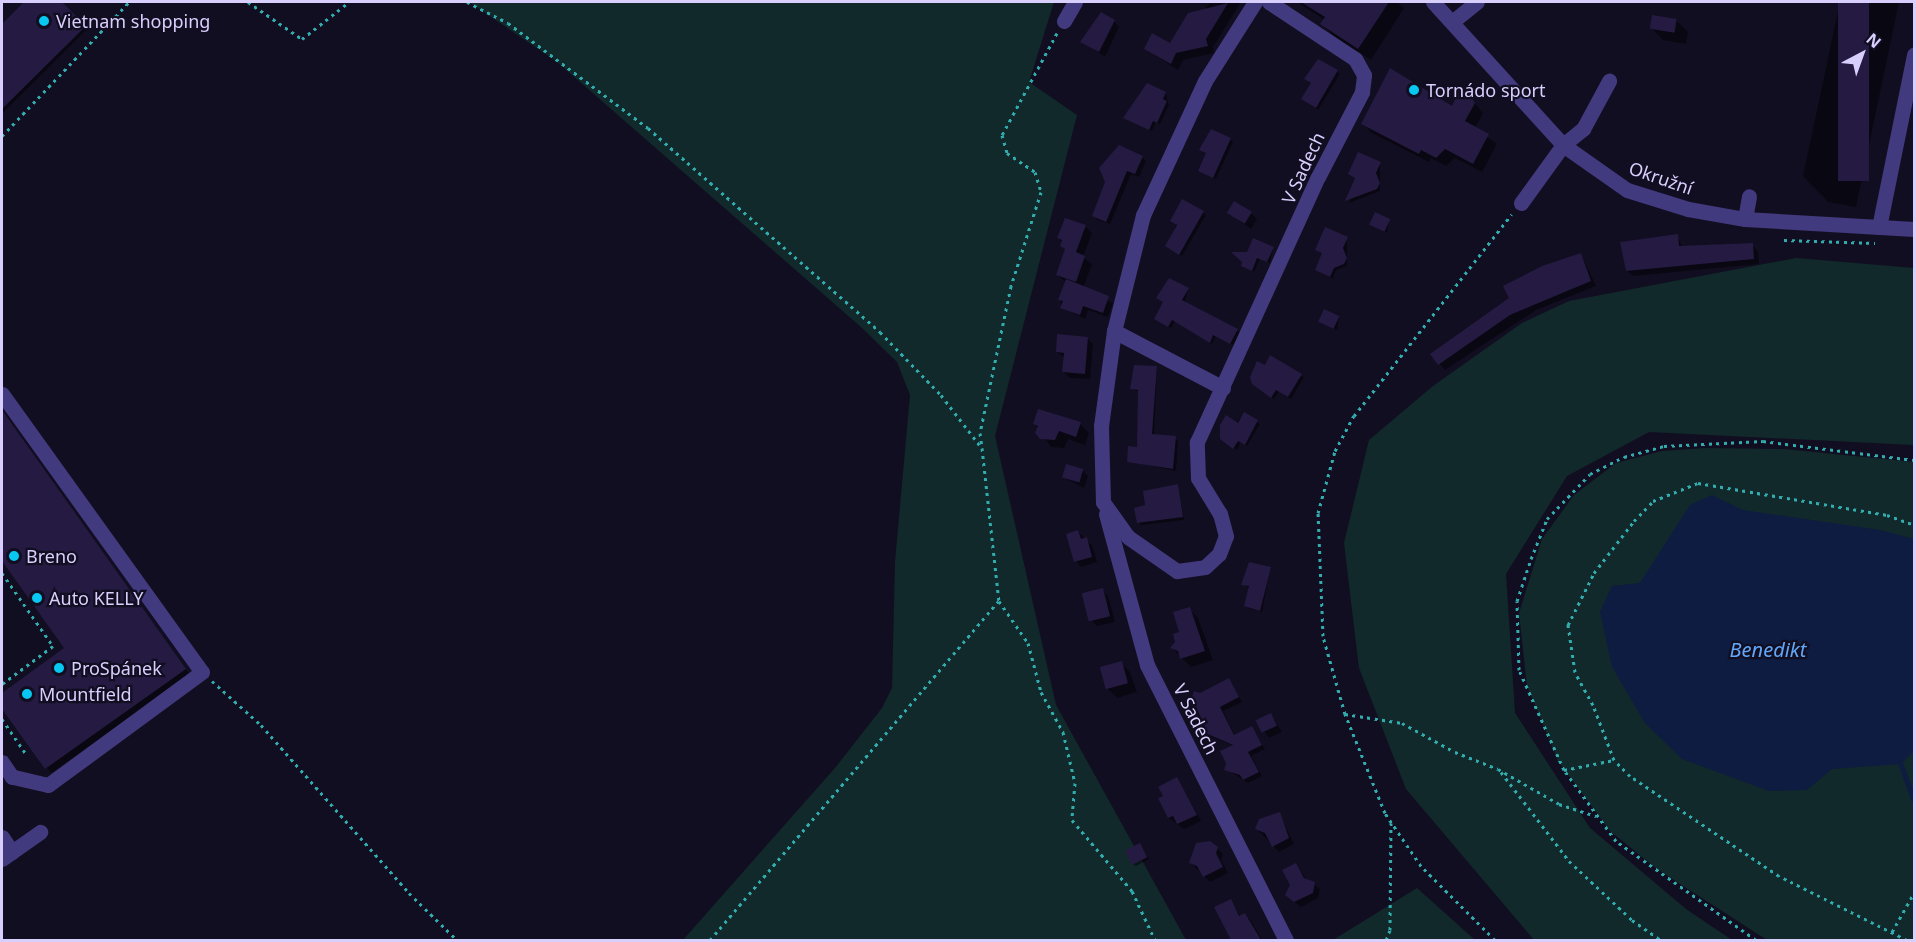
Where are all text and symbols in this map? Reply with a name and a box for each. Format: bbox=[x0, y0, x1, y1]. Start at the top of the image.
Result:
place label: Vietnam shopping bbox=[56, 10, 210, 32]
marker: Vietnam shopping bbox=[37, 14, 51, 28]
north arrow bbox=[1832, 24, 1892, 84]
text: N bbox=[1862, 28, 1886, 53]
place label: Tornádo sport bbox=[1426, 79, 1545, 101]
marker: Tornádo sport bbox=[1407, 83, 1421, 97]
street label: V Sadech bbox=[1277, 129, 1329, 207]
street label: Okružní bbox=[1626, 157, 1696, 199]
place label: Breno bbox=[26, 545, 77, 567]
marker: Breno bbox=[7, 549, 21, 563]
place label: Auto KELLY bbox=[49, 587, 143, 609]
marker: Auto KELLY bbox=[30, 591, 44, 605]
water label: Benedikt bbox=[1730, 637, 1806, 661]
place label: ProSpánek bbox=[71, 657, 162, 679]
marker: ProSpánek bbox=[52, 661, 66, 675]
street label: V Sadech bbox=[1169, 680, 1223, 758]
place label: Mountfield bbox=[39, 683, 132, 705]
marker: Mountfield bbox=[20, 687, 34, 701]

